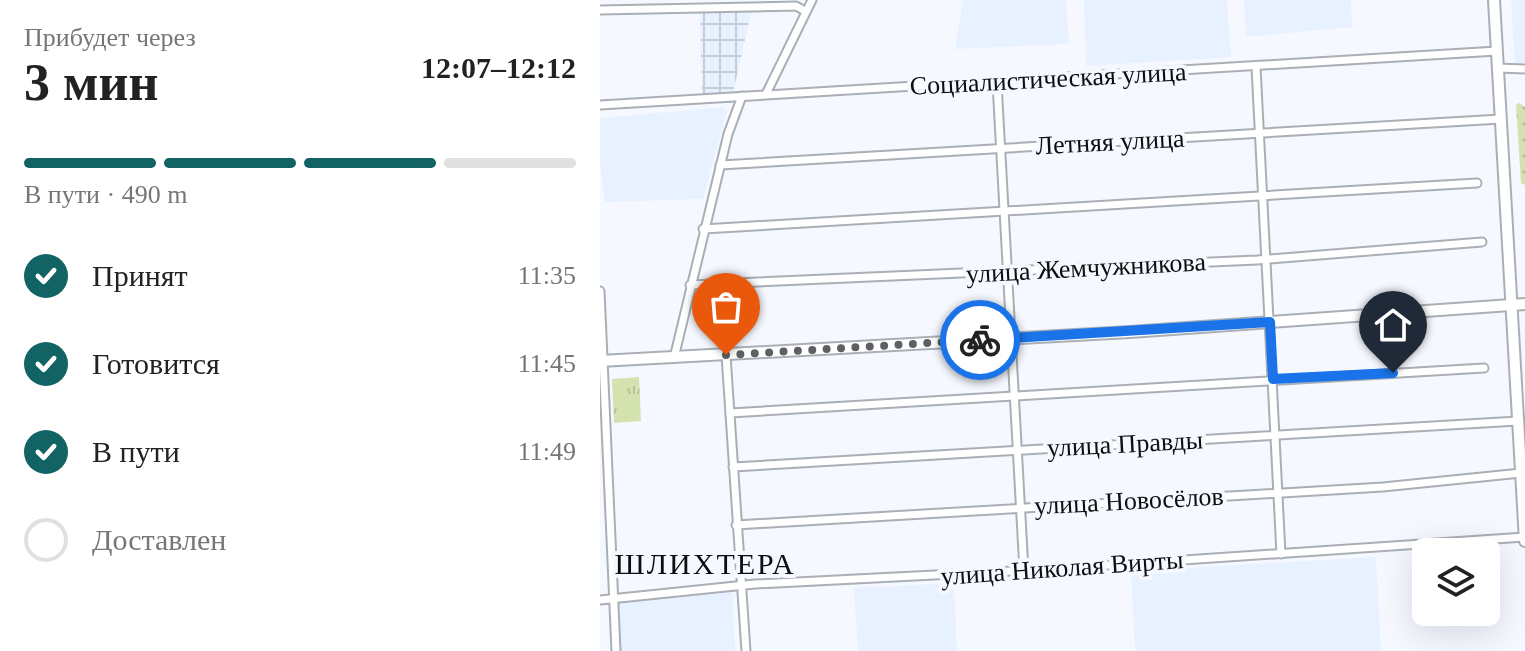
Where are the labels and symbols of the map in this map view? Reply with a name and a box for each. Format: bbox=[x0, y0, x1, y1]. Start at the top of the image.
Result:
street label: Социалистическая улица bbox=[909, 57, 1187, 101]
street label: Летняя улица bbox=[1035, 124, 1186, 160]
street label: улица Жемчужникова bbox=[965, 247, 1207, 289]
pin bbox=[692, 273, 760, 355]
pin bbox=[1359, 291, 1427, 373]
courier bbox=[940, 300, 1020, 380]
street label: улица Правды bbox=[1046, 425, 1204, 463]
street label: улица Новосёлов bbox=[1034, 482, 1224, 520]
street label: улица Николая Вирты bbox=[940, 545, 1184, 591]
district label: ШЛИХТЕРА bbox=[614, 547, 796, 580]

